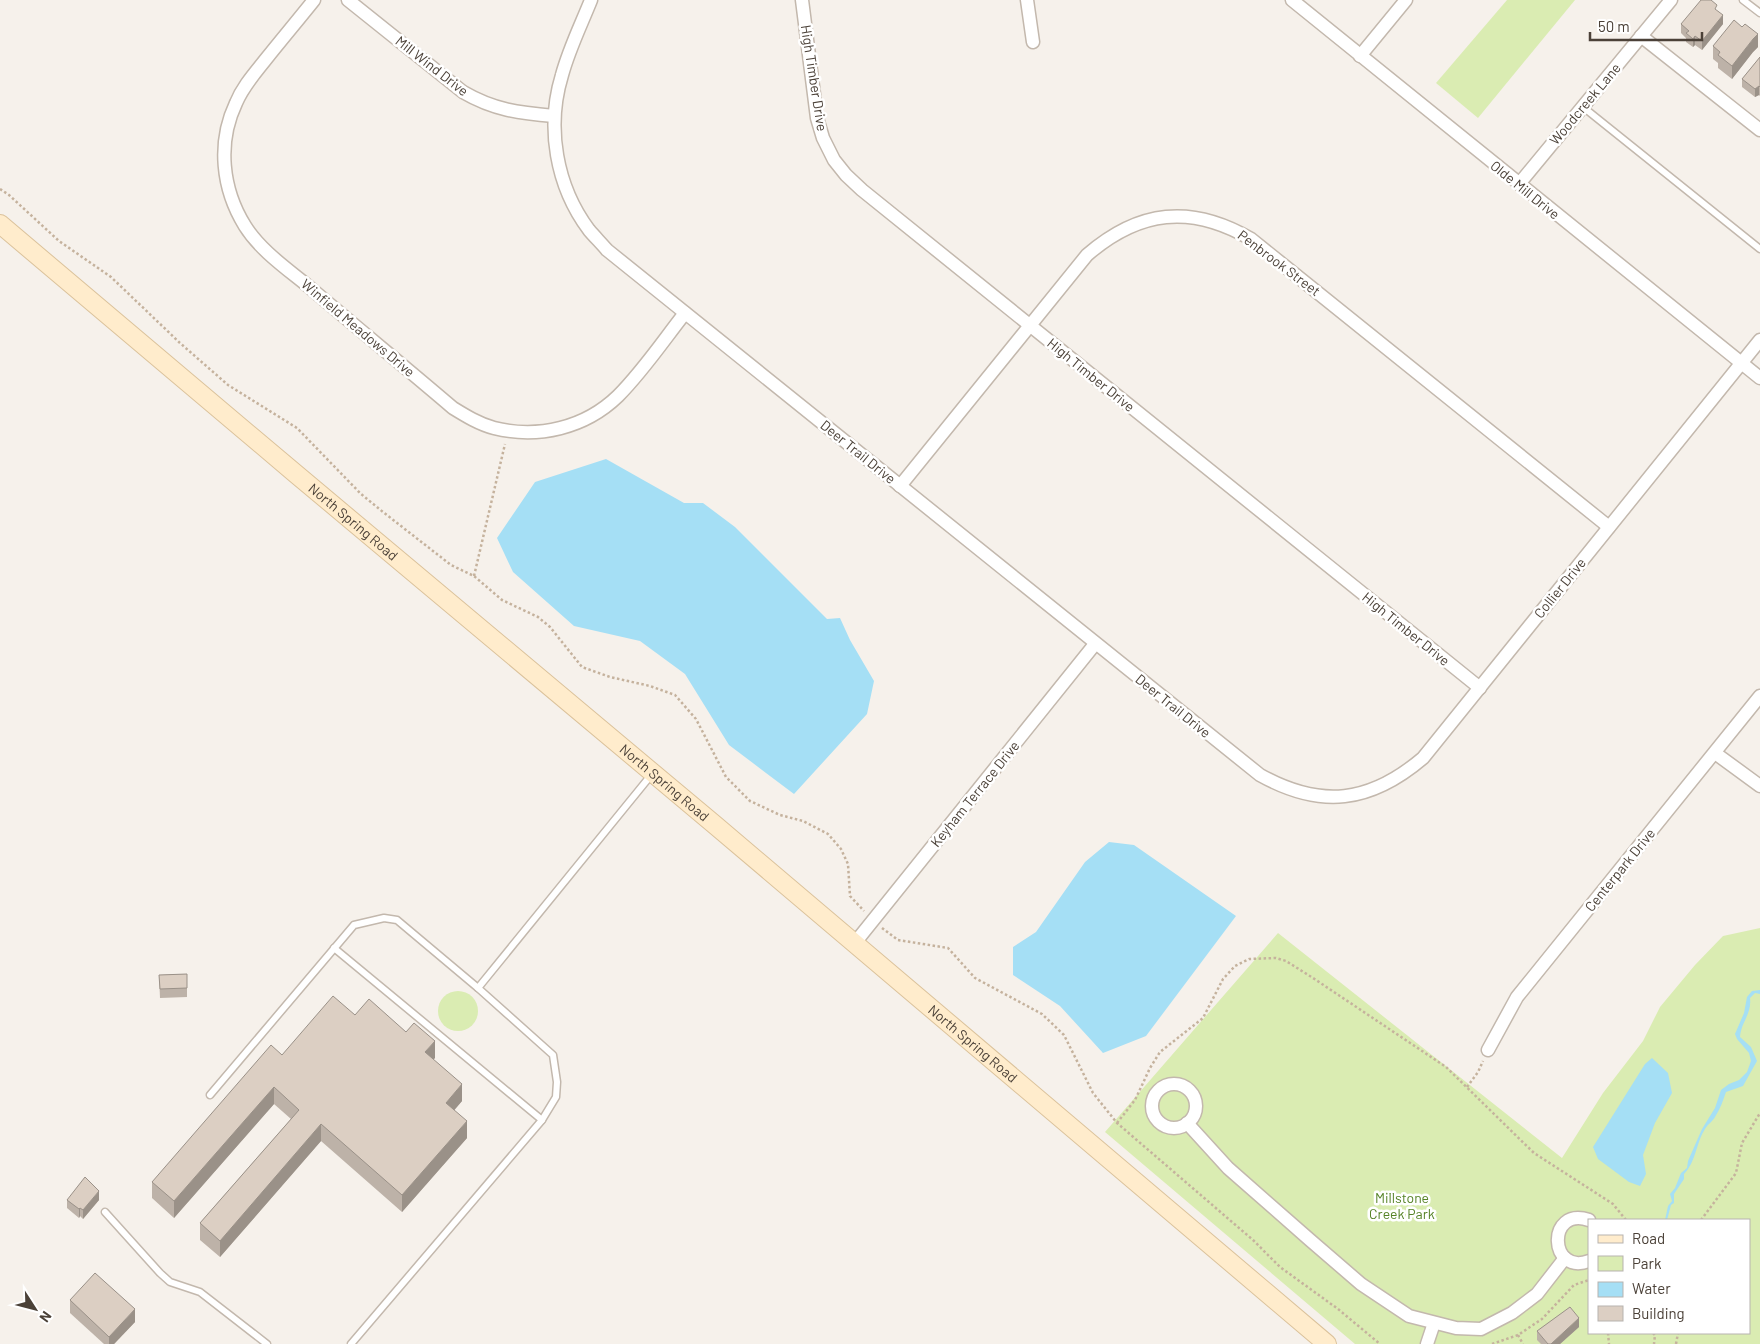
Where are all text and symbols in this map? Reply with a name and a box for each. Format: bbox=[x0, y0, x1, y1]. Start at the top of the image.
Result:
scale bar bbox=[1590, 10, 1702, 42]
text: 50 m bbox=[1598, 17, 1630, 35]
street label: High Timber Drive bbox=[798, 23, 831, 132]
street label: Mill Wind Drive bbox=[392, 32, 472, 99]
street label: Woodcreek Lane bbox=[1545, 59, 1624, 148]
street label: Olde Mill Drive bbox=[1487, 157, 1563, 223]
street label: Penbrook Street bbox=[1235, 226, 1324, 299]
street label: Winfield Meadows Drive bbox=[298, 275, 419, 380]
street label: High Timber Drive bbox=[1044, 334, 1138, 415]
street label: Deer Trail Drive bbox=[817, 416, 899, 487]
street label: North Spring Road bbox=[305, 479, 402, 564]
street label: Collier Drive bbox=[1530, 554, 1589, 621]
street label: High Timber Drive bbox=[1359, 588, 1453, 669]
street label: Deer Trail Drive bbox=[1132, 670, 1214, 741]
street label: Keyham Terrace Drive bbox=[927, 737, 1023, 850]
street label: North Spring Road bbox=[617, 740, 713, 824]
street label: Centerpark Drive bbox=[1581, 825, 1658, 915]
street label: North Spring Road bbox=[925, 1001, 1021, 1086]
park label: Millstone Creek Park bbox=[1369, 1189, 1435, 1222]
legend bbox=[1588, 1219, 1750, 1334]
text: Road bbox=[1632, 1229, 1665, 1247]
text: Park bbox=[1632, 1254, 1662, 1272]
text: Water bbox=[1632, 1279, 1671, 1297]
north arrow bbox=[10, 1284, 60, 1334]
text: Building bbox=[1632, 1304, 1685, 1322]
text: N bbox=[36, 1308, 56, 1326]

